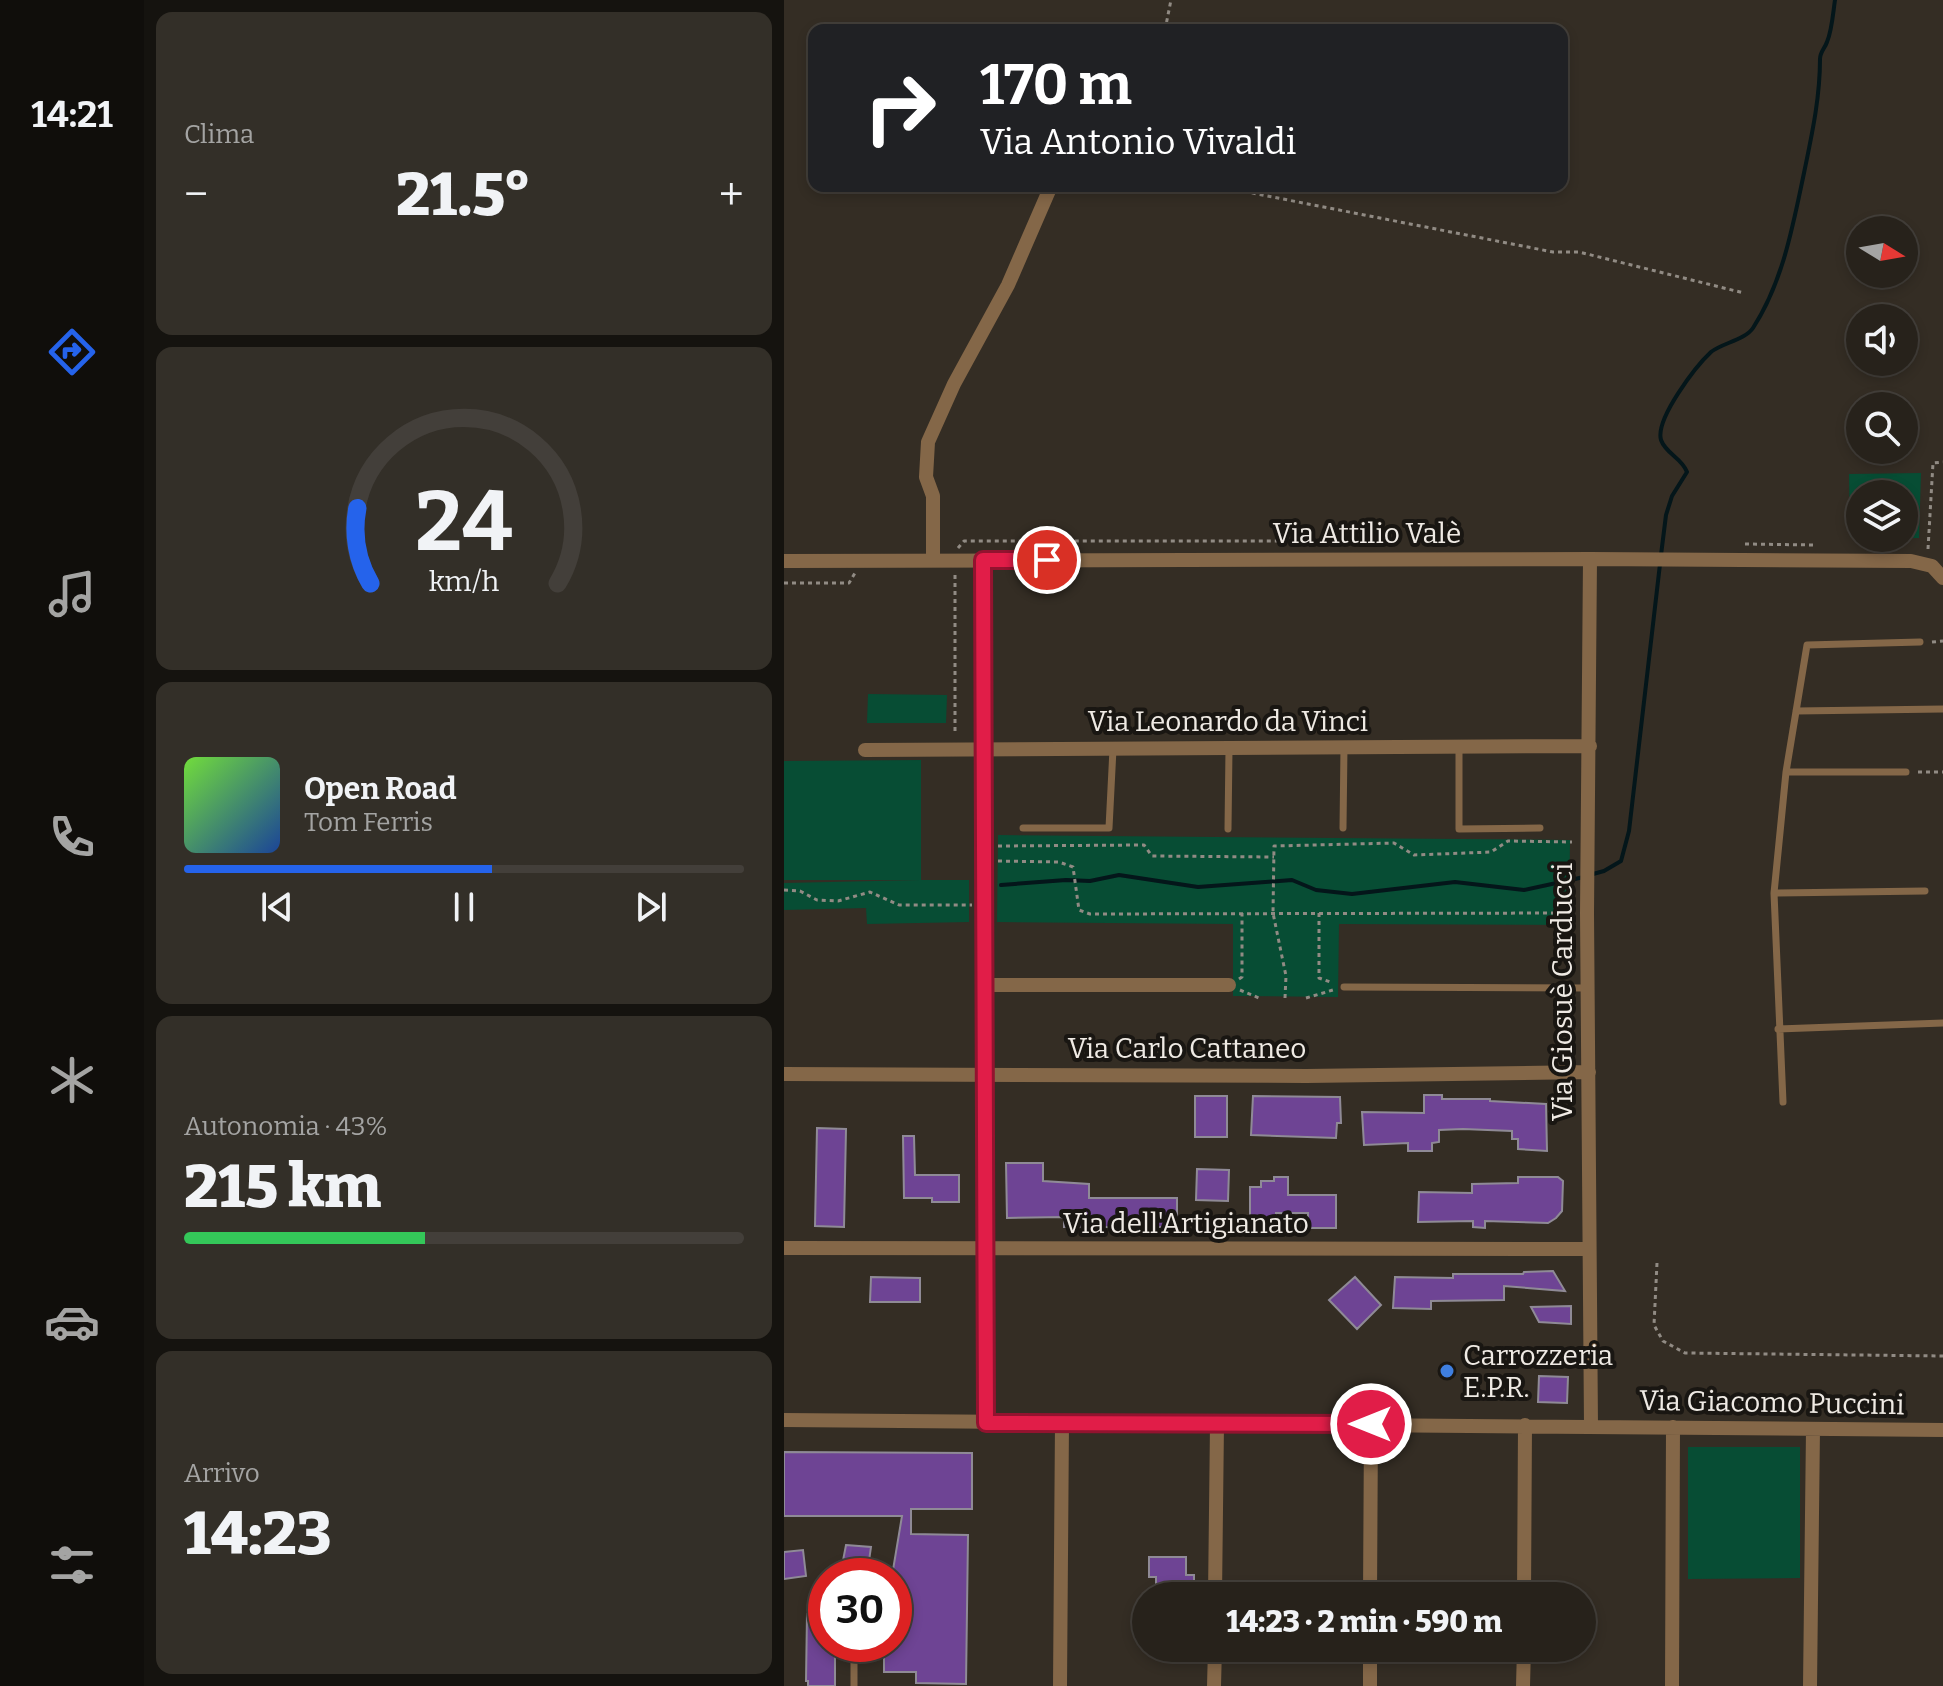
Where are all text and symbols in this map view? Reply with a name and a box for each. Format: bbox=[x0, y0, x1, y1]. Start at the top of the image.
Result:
text: 170 m bbox=[980, 52, 1132, 119]
icon: right bbox=[848, 56, 952, 160]
text: 14:21 bbox=[31, 93, 113, 137]
text: Clima bbox=[184, 119, 254, 150]
text: Via Antonio Vivaldi bbox=[980, 120, 1297, 164]
text: 21.5° bbox=[396, 159, 531, 231]
text: − bbox=[184, 168, 208, 221]
text: + bbox=[719, 168, 744, 221]
north arrow bbox=[1846, 216, 1918, 288]
map controls bbox=[1846, 216, 1918, 552]
button: sound bbox=[1846, 304, 1918, 376]
icon: directions bbox=[44, 324, 100, 380]
button: search bbox=[1846, 392, 1918, 464]
text: 24 bbox=[415, 472, 513, 572]
button: layers bbox=[1846, 480, 1918, 552]
street label: Via Attilio Valè bbox=[1273, 517, 1461, 550]
pin bbox=[1013, 526, 1081, 594]
icon: arrive bbox=[1025, 538, 1069, 582]
text: km/h bbox=[429, 564, 500, 599]
icon: music bbox=[44, 566, 100, 622]
street label: Via Leonardo da Vinci bbox=[1088, 705, 1368, 738]
text: Open Road bbox=[304, 771, 457, 807]
text: Tom Ferris bbox=[304, 807, 433, 838]
icon: phone bbox=[44, 809, 100, 865]
street label: Via Giosuè Carducci bbox=[1546, 863, 1579, 1121]
icon: previous bbox=[255, 885, 299, 929]
icon: pause bbox=[442, 885, 486, 929]
icon: next bbox=[629, 885, 673, 929]
street label: Via Carlo Cattaneo bbox=[1068, 1032, 1306, 1065]
icon: climate bbox=[44, 1052, 100, 1108]
text: Autonomia · 43% bbox=[184, 1111, 388, 1142]
text: 215 km bbox=[184, 1151, 381, 1223]
street label: Via dell'Artigianato bbox=[1063, 1207, 1309, 1240]
icon: car bbox=[44, 1294, 100, 1350]
place label: Carrozzeria E.P.R. bbox=[1463, 1339, 1613, 1404]
marker: Carrozzeria E.P.R. bbox=[1438, 1362, 1456, 1380]
position arrow bbox=[1329, 1382, 1413, 1466]
street label: Via Giacomo Puccini bbox=[1639, 1384, 1905, 1421]
text: Arrivo bbox=[184, 1458, 260, 1489]
text: 14:23 bbox=[184, 1498, 332, 1570]
icon: filters bbox=[44, 1537, 100, 1593]
speed limit sign: 30 bbox=[808, 1558, 912, 1662]
text: 14:23 · 2 min · 590 m bbox=[1226, 1604, 1502, 1640]

